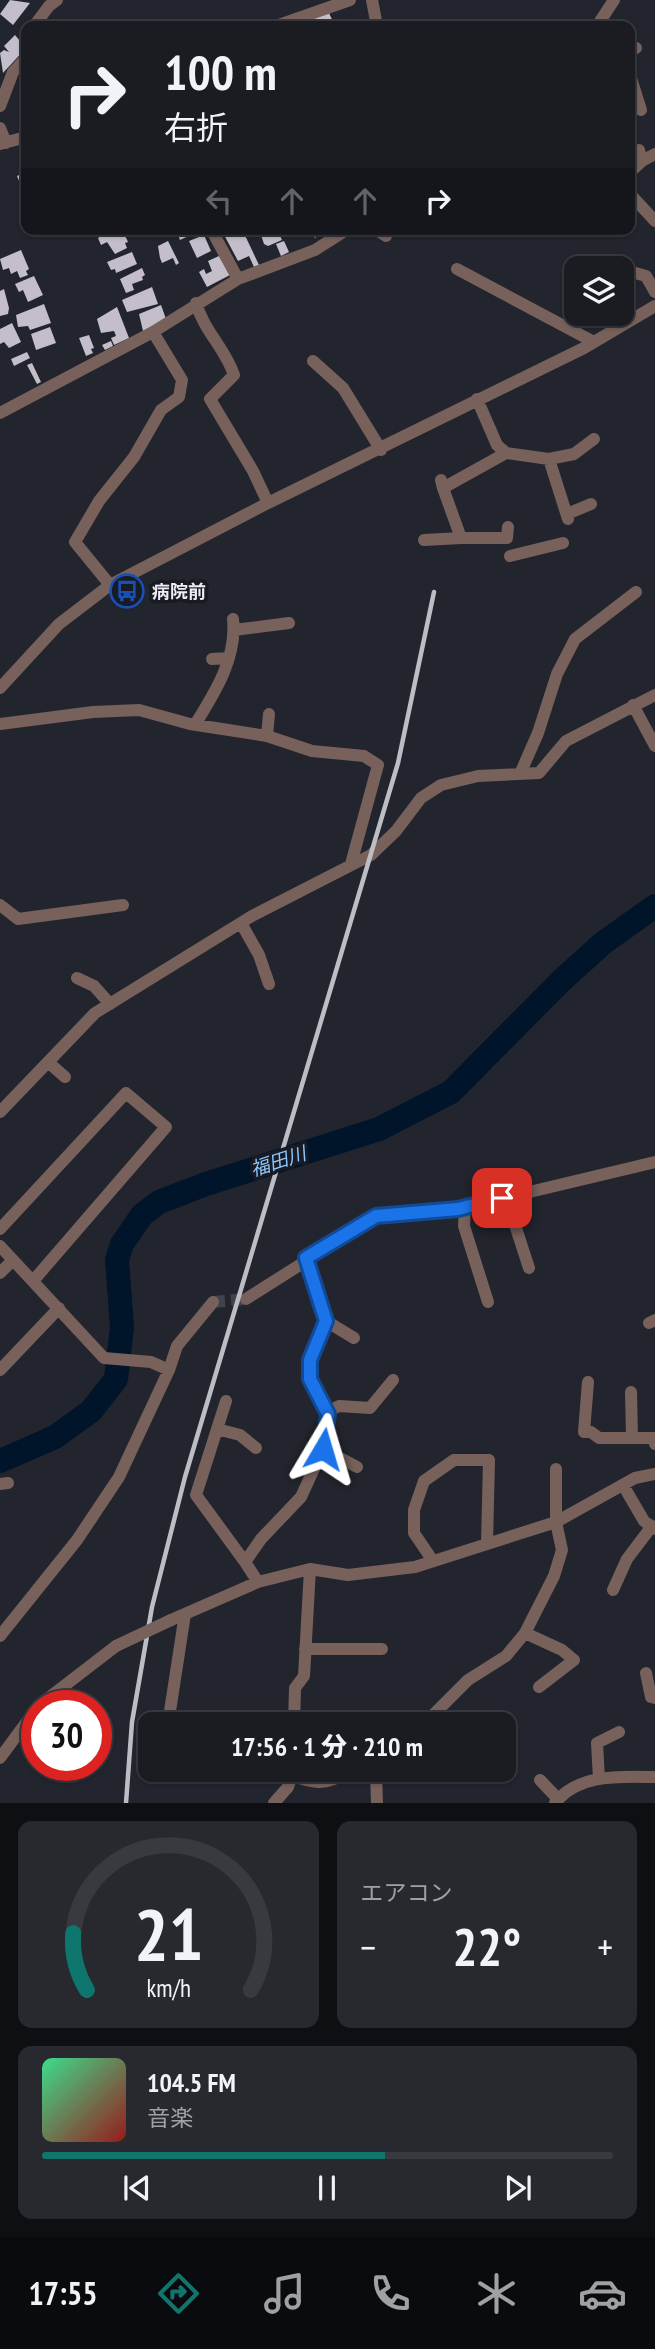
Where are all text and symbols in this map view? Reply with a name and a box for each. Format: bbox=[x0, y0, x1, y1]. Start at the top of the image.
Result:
text: 100 m bbox=[164, 40, 277, 104]
icon: right bbox=[49, 49, 140, 140]
text: 右折 bbox=[164, 106, 228, 148]
icon: left bbox=[200, 182, 238, 220]
icon: ahead bbox=[273, 182, 311, 220]
icon: ahead bbox=[346, 182, 384, 220]
icon: right bbox=[419, 182, 457, 220]
map controls bbox=[564, 256, 634, 326]
button: layers bbox=[564, 256, 634, 326]
bus stop icon: 病院前 bbox=[108, 572, 146, 610]
place label: 病院前 bbox=[152, 580, 206, 603]
water label: 福田川 bbox=[247, 1140, 311, 1181]
pin bbox=[472, 1168, 532, 1228]
icon: arrive bbox=[483, 1179, 521, 1217]
position arrow bbox=[286, 1412, 360, 1486]
speed limit sign: 30 bbox=[21, 1690, 112, 1781]
text: 17:56 · 1 分 · 210 m bbox=[231, 1730, 423, 1763]
text: エアコン bbox=[361, 1878, 453, 1907]
text: 21 bbox=[133, 1887, 203, 1981]
text: 22° bbox=[452, 1913, 521, 1980]
text: − bbox=[361, 1922, 376, 1971]
text: + bbox=[597, 1922, 613, 1971]
text: km/h bbox=[146, 1972, 190, 2004]
text: 104.5 FM bbox=[147, 2066, 236, 2099]
text: 音楽 bbox=[147, 2103, 193, 2132]
icon: previous bbox=[118, 2169, 156, 2207]
icon: pause bbox=[308, 2169, 346, 2207]
icon: next bbox=[499, 2169, 537, 2207]
icon: directions bbox=[154, 2269, 203, 2318]
icon: music bbox=[260, 2269, 309, 2318]
icon: phone bbox=[366, 2269, 415, 2318]
icon: climate bbox=[472, 2269, 521, 2318]
icon: car bbox=[578, 2269, 627, 2318]
text: 17:55 bbox=[28, 2272, 98, 2314]

